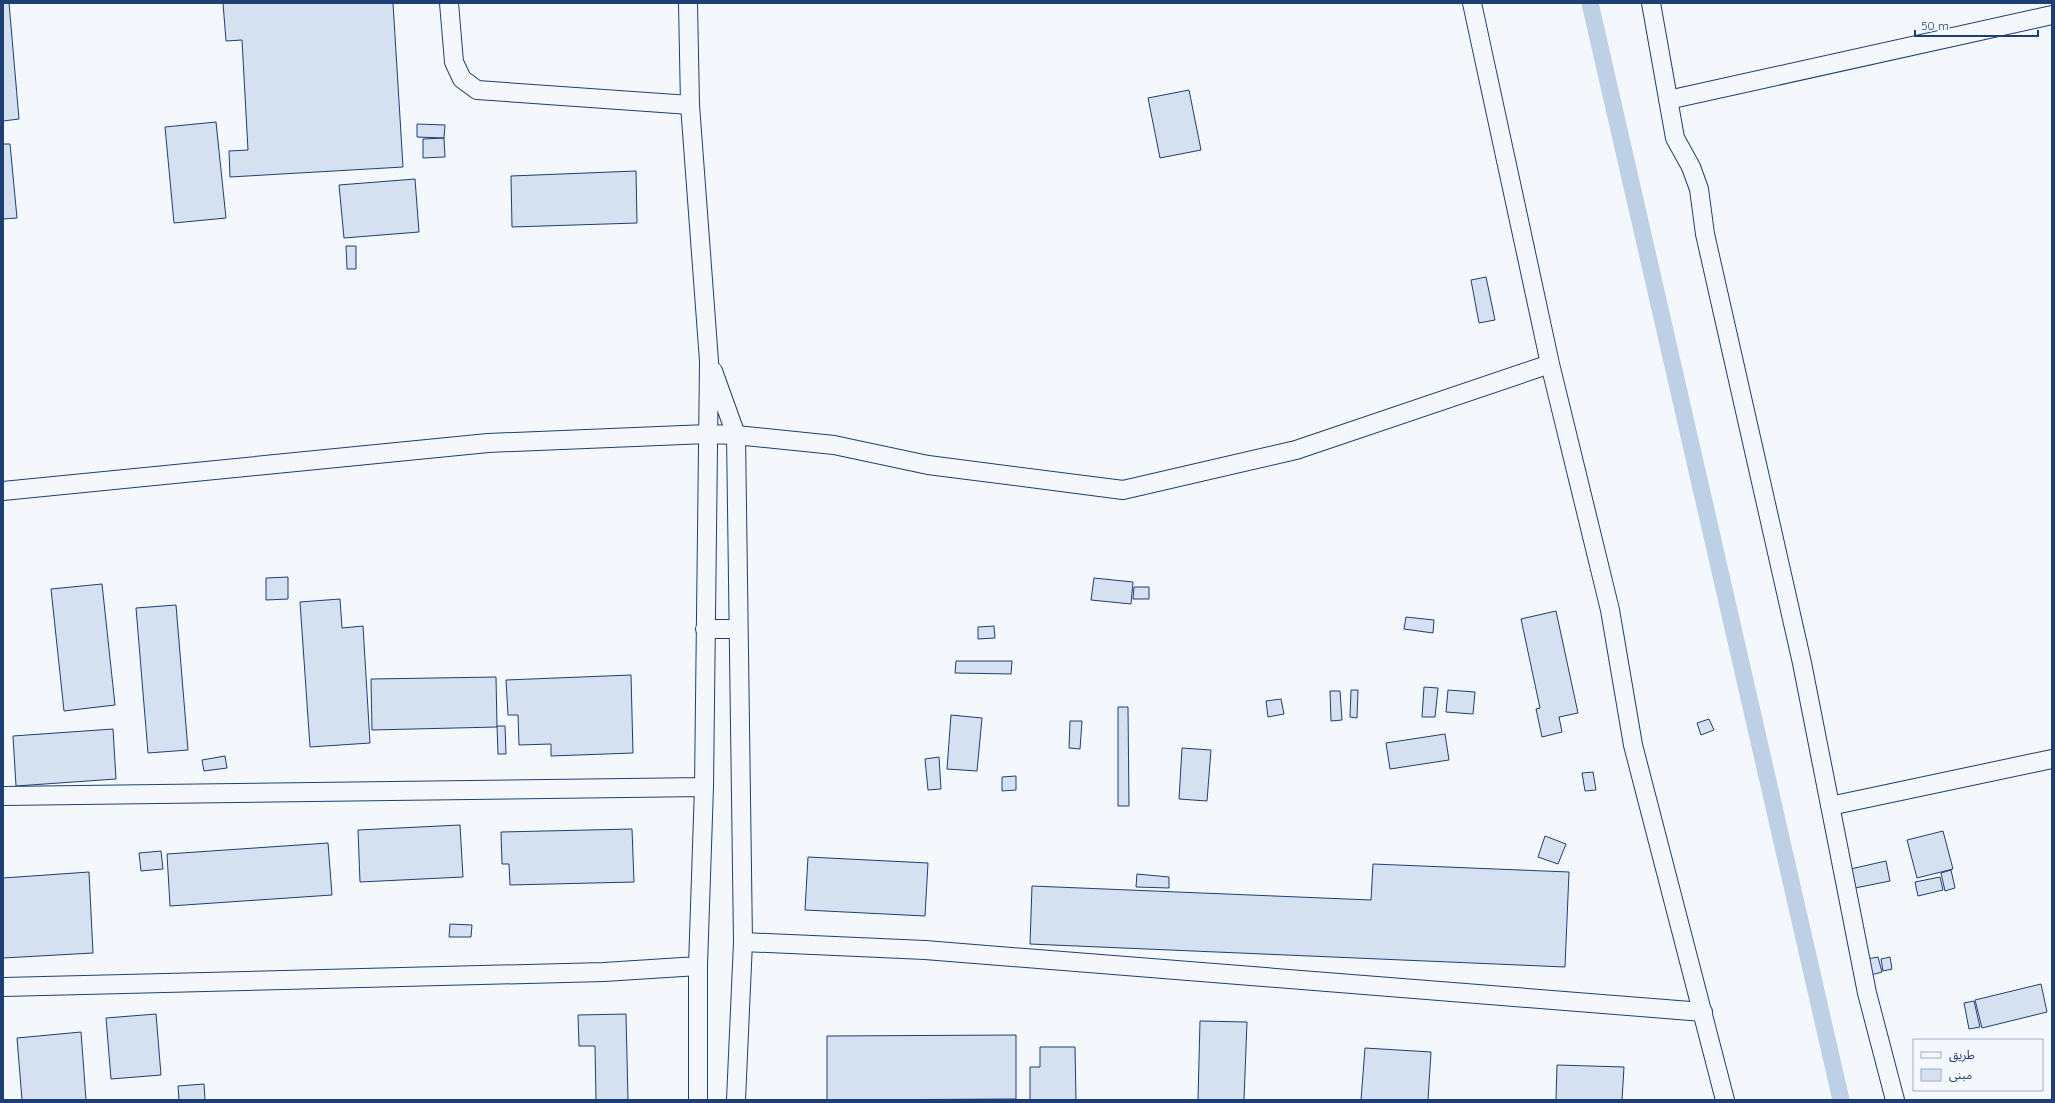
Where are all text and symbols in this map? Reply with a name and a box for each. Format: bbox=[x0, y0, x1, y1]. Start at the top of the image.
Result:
scale bar bbox=[1915, 12, 2038, 38]
text: 50 m bbox=[1921, 18, 1949, 33]
legend bbox=[1913, 1039, 2043, 1091]
text: طريق bbox=[1949, 1047, 1975, 1063]
text: مبنى bbox=[1949, 1067, 1972, 1082]

